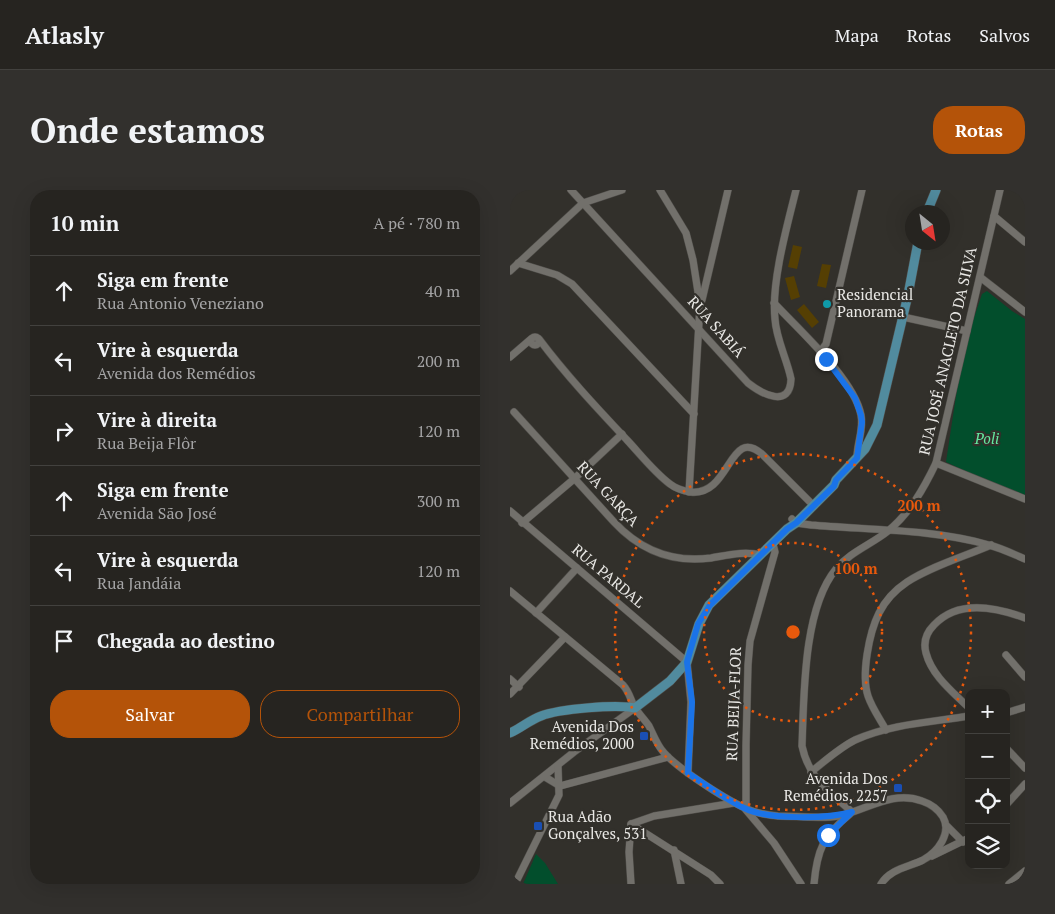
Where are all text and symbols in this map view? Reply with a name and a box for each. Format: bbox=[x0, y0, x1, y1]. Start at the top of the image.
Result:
text: Atlasly bbox=[25, 19, 104, 51]
text: Mapa bbox=[835, 23, 879, 47]
text: Rotas bbox=[907, 23, 951, 47]
text: Salvos bbox=[979, 23, 1030, 47]
button: Rotas bbox=[933, 106, 1025, 154]
text: Onde estamos bbox=[30, 107, 265, 153]
north arrow bbox=[905, 205, 950, 250]
text: 10 min bbox=[50, 209, 119, 237]
text: A pé · 780 m bbox=[373, 212, 460, 234]
street label: RUA JOSÉ ANACLETO DA SILVA bbox=[913, 244, 981, 457]
text: Siga em frente bbox=[97, 267, 229, 292]
icon: ahead bbox=[50, 277, 78, 305]
text: 40 m bbox=[425, 280, 460, 302]
place label: Residencial Panorama bbox=[837, 284, 913, 321]
street label: RUA SABIÁ bbox=[684, 291, 750, 362]
text: Rua Antonio Veneziano bbox=[97, 292, 264, 314]
marker: Residencial Panorama bbox=[821, 298, 833, 310]
text: Vire à esquerda bbox=[97, 337, 239, 362]
icon: left bbox=[50, 347, 78, 375]
route end bbox=[815, 348, 838, 371]
text: 200 m bbox=[417, 350, 460, 372]
text: Avenida dos Remédios bbox=[97, 362, 256, 384]
text: Vire à direita bbox=[97, 407, 217, 432]
icon: right bbox=[50, 417, 78, 445]
text: 120 m bbox=[417, 420, 460, 442]
park label: Poli bbox=[974, 428, 1000, 448]
text: Rua Beija Flôr bbox=[97, 432, 196, 454]
street label: RUA GARÇA bbox=[573, 456, 645, 531]
text: Siga em frente bbox=[97, 477, 229, 502]
icon: ahead bbox=[50, 487, 78, 515]
text: 300 m bbox=[417, 490, 460, 512]
text: 200 m bbox=[897, 495, 941, 515]
text: Avenida São José bbox=[97, 502, 217, 524]
street label: RUA PARDAL bbox=[568, 539, 649, 612]
text: Vire à esquerda bbox=[97, 547, 239, 572]
icon: left bbox=[50, 557, 78, 585]
text: 100 m bbox=[834, 558, 878, 578]
text: 120 m bbox=[417, 560, 460, 582]
text: Rua Jandáia bbox=[97, 572, 181, 594]
centre of rings bbox=[784, 623, 802, 641]
icon: arrive bbox=[50, 627, 78, 655]
text: Chegada ao destino bbox=[97, 628, 275, 653]
street label: RUA BEIJA-FLOR bbox=[721, 646, 745, 761]
map controls bbox=[965, 689, 1010, 869]
button: + bbox=[965, 689, 1010, 734]
button: Salvar bbox=[50, 690, 250, 738]
button: Compartilhar bbox=[260, 690, 460, 738]
place label: Avenida Dos Remédios, 2000 bbox=[530, 716, 634, 753]
marker: Avenida Dos Remédios, 2000 bbox=[638, 730, 650, 742]
button: − bbox=[965, 734, 1010, 779]
place label: Avenida Dos Remédios, 2257 bbox=[784, 768, 888, 805]
button: locate bbox=[965, 779, 1010, 824]
marker: Avenida Dos Remédios, 2257 bbox=[892, 782, 904, 794]
place label: Rua Adão Gonçalves, 531 bbox=[548, 806, 647, 843]
marker: Rua Adão Gonçalves, 531 bbox=[532, 820, 544, 832]
route start bbox=[817, 824, 840, 847]
button: layers bbox=[965, 824, 1010, 869]

